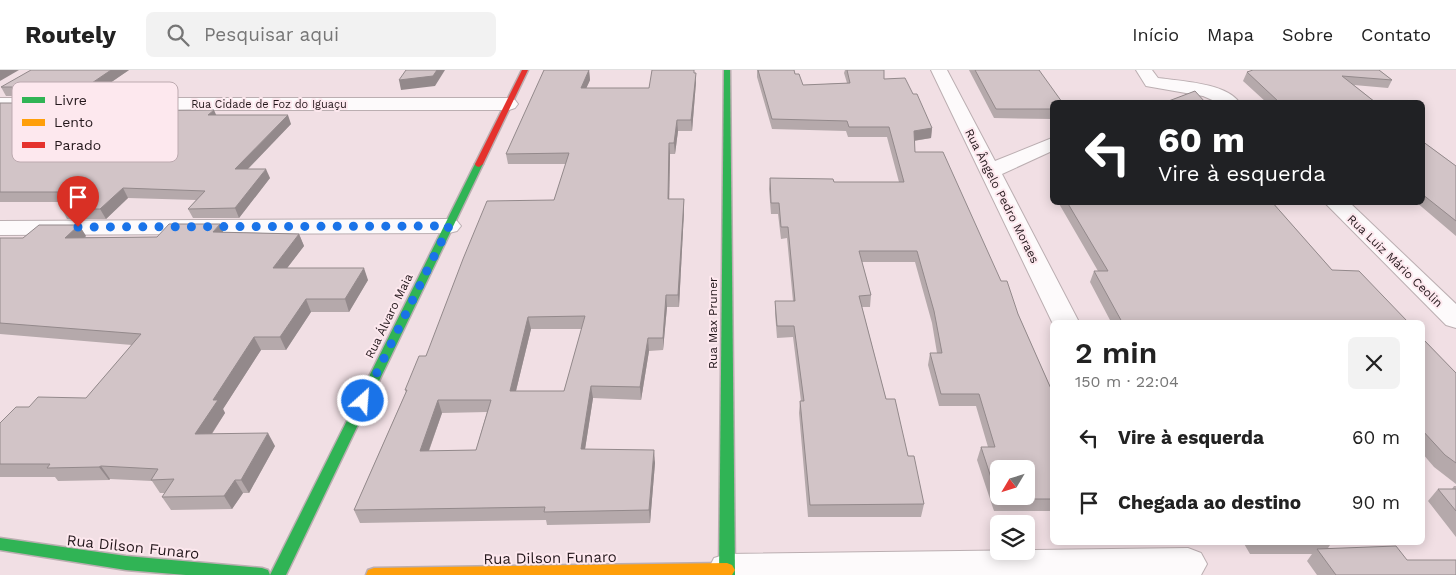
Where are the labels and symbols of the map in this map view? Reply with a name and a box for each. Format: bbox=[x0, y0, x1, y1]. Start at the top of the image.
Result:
legend bbox=[12, 82, 178, 162]
text: Livre bbox=[54, 92, 87, 108]
street label: Rua Cidade de Foz do Iguaçu bbox=[191, 98, 347, 111]
text: Lento bbox=[54, 114, 93, 130]
street label: Rua Ângelo Pedro Moraes bbox=[962, 127, 1042, 265]
text: Parado bbox=[54, 137, 101, 153]
pin bbox=[57, 176, 99, 227]
street label: Rua Luiz Mário Ceolin bbox=[1344, 212, 1446, 310]
street label: Rua Álvaro Maia bbox=[362, 271, 416, 361]
street label: Rua Max Pruner bbox=[706, 277, 720, 369]
position arrow bbox=[336, 374, 388, 426]
north arrow bbox=[990, 460, 1035, 505]
street label: Rua Dilson Funaro bbox=[66, 531, 200, 563]
street label: Rua Dilson Funaro bbox=[483, 548, 617, 568]

